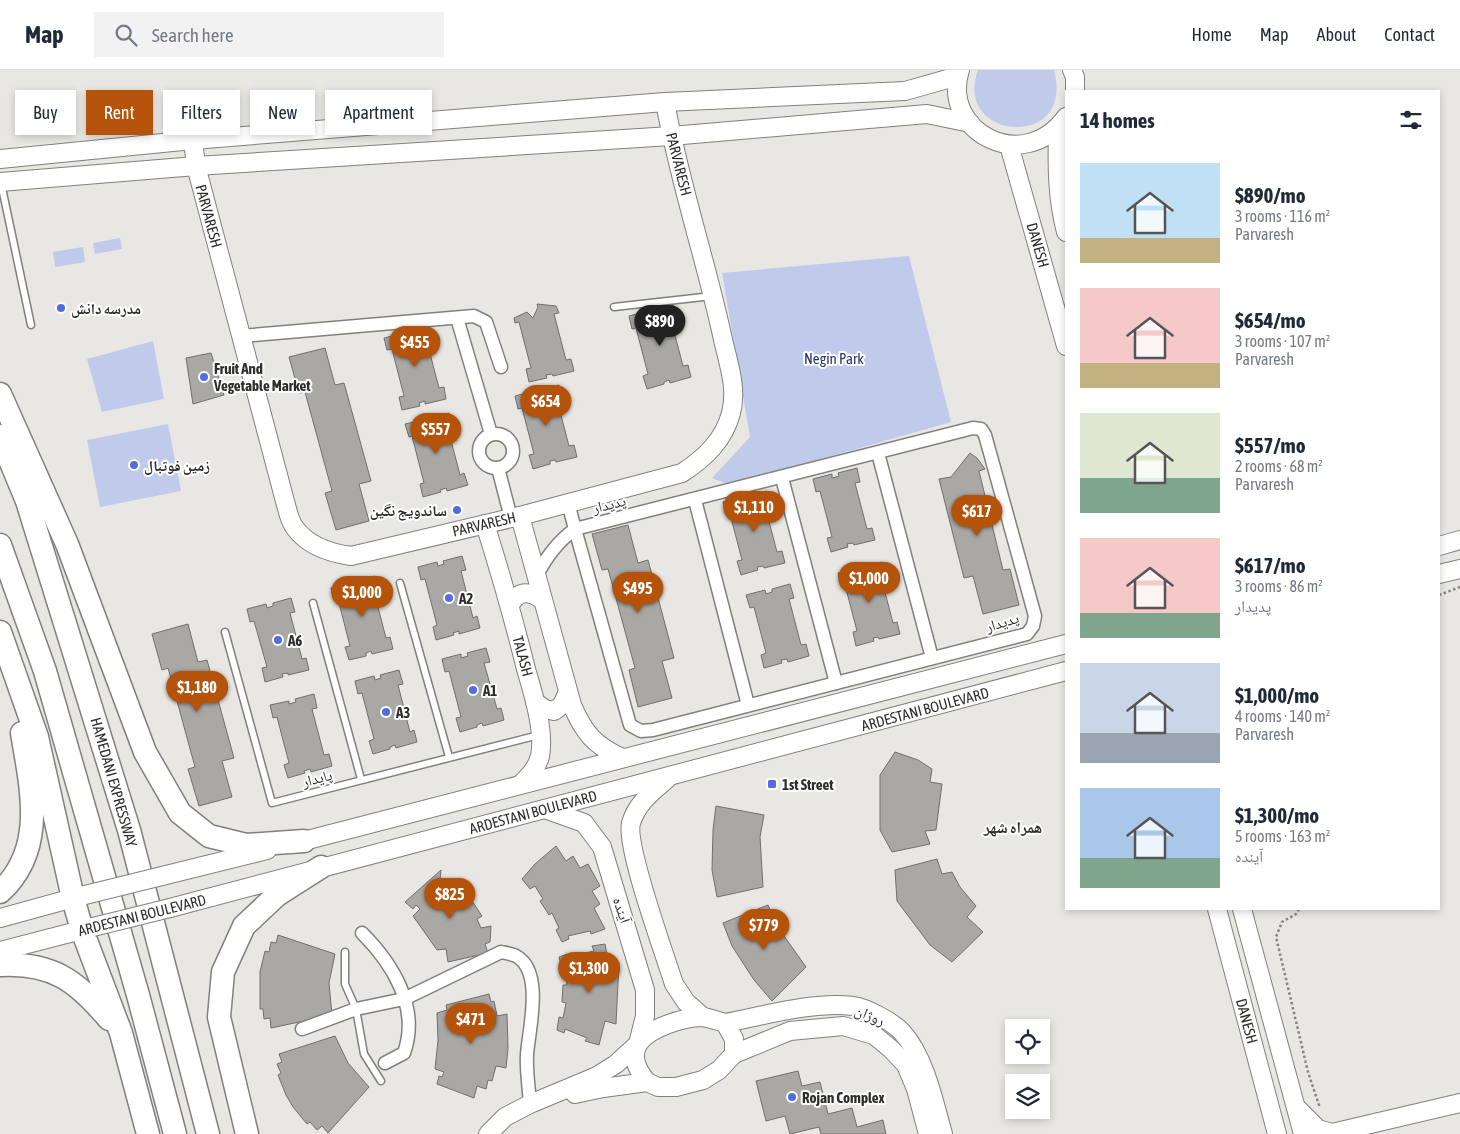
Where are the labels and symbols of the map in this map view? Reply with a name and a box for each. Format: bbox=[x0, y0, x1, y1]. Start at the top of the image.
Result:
street label: PARVARESH bbox=[663, 131, 695, 197]
street label: PARVARESH bbox=[192, 183, 226, 249]
street label: DANESH bbox=[1023, 221, 1053, 269]
place label: مدرسه دانش bbox=[71, 300, 141, 318]
marker: مدرسه دانش bbox=[55, 302, 67, 314]
pin: $890 bbox=[630, 304, 690, 347]
pin: $455 bbox=[385, 326, 445, 368]
park label: Negin Park bbox=[804, 350, 864, 367]
place label: Fruit And Vegetable Market bbox=[213, 360, 311, 394]
marker: Fruit And Vegetable Market bbox=[198, 371, 210, 383]
pin: $654 bbox=[516, 384, 576, 427]
pin: $557 bbox=[406, 412, 466, 455]
place label: زمین فوتبال bbox=[144, 457, 210, 475]
marker: زمین فوتبال bbox=[128, 459, 140, 471]
pin: $1,110 bbox=[713, 490, 795, 533]
street label: پدیدار bbox=[590, 492, 628, 518]
pin: $617 bbox=[947, 494, 1007, 537]
place label: ساندویج نگین bbox=[370, 502, 447, 521]
marker: ساندویج نگین bbox=[451, 504, 463, 516]
street label: PARVARESH bbox=[451, 508, 517, 540]
pin: $1,000 bbox=[828, 562, 910, 604]
pin: $495 bbox=[608, 572, 668, 614]
pin: $1,000 bbox=[321, 576, 403, 618]
place label: A2 bbox=[458, 590, 473, 607]
marker: A2 bbox=[443, 592, 455, 604]
street label: پدیدار bbox=[982, 609, 1021, 636]
place label: A6 bbox=[287, 632, 302, 649]
marker: A6 bbox=[272, 634, 284, 646]
street label: TALASH bbox=[509, 634, 537, 678]
pin: $1,180 bbox=[156, 670, 238, 713]
place label: A1 bbox=[482, 682, 497, 699]
marker: A1 bbox=[467, 684, 479, 696]
street label: ARDESTANI BOULEVARD bbox=[859, 684, 991, 734]
place label: A3 bbox=[395, 704, 410, 721]
marker: A3 bbox=[380, 706, 392, 718]
street label: HAMEDANI EXPRESSWAY bbox=[87, 715, 141, 849]
street label: پایدار bbox=[299, 766, 334, 792]
place label: 1st Street bbox=[782, 776, 834, 793]
marker: 1st Street bbox=[766, 778, 778, 790]
street label: ARDESTANI BOULEVARD bbox=[467, 787, 599, 837]
district label: همراه شهر bbox=[983, 818, 1042, 837]
pin: $825 bbox=[420, 878, 480, 920]
street label: ARDESTANI BOULEVARD bbox=[76, 891, 208, 939]
street label: آینده bbox=[610, 895, 635, 926]
pin: $779 bbox=[734, 908, 794, 951]
pin: $1,300 bbox=[548, 952, 630, 994]
street label: DANESH bbox=[1233, 997, 1261, 1045]
street label: روژان bbox=[852, 1001, 888, 1031]
pin: $471 bbox=[441, 1002, 501, 1045]
place label: Rojan Complex bbox=[802, 1089, 885, 1106]
marker: Rojan Complex bbox=[786, 1091, 798, 1103]

